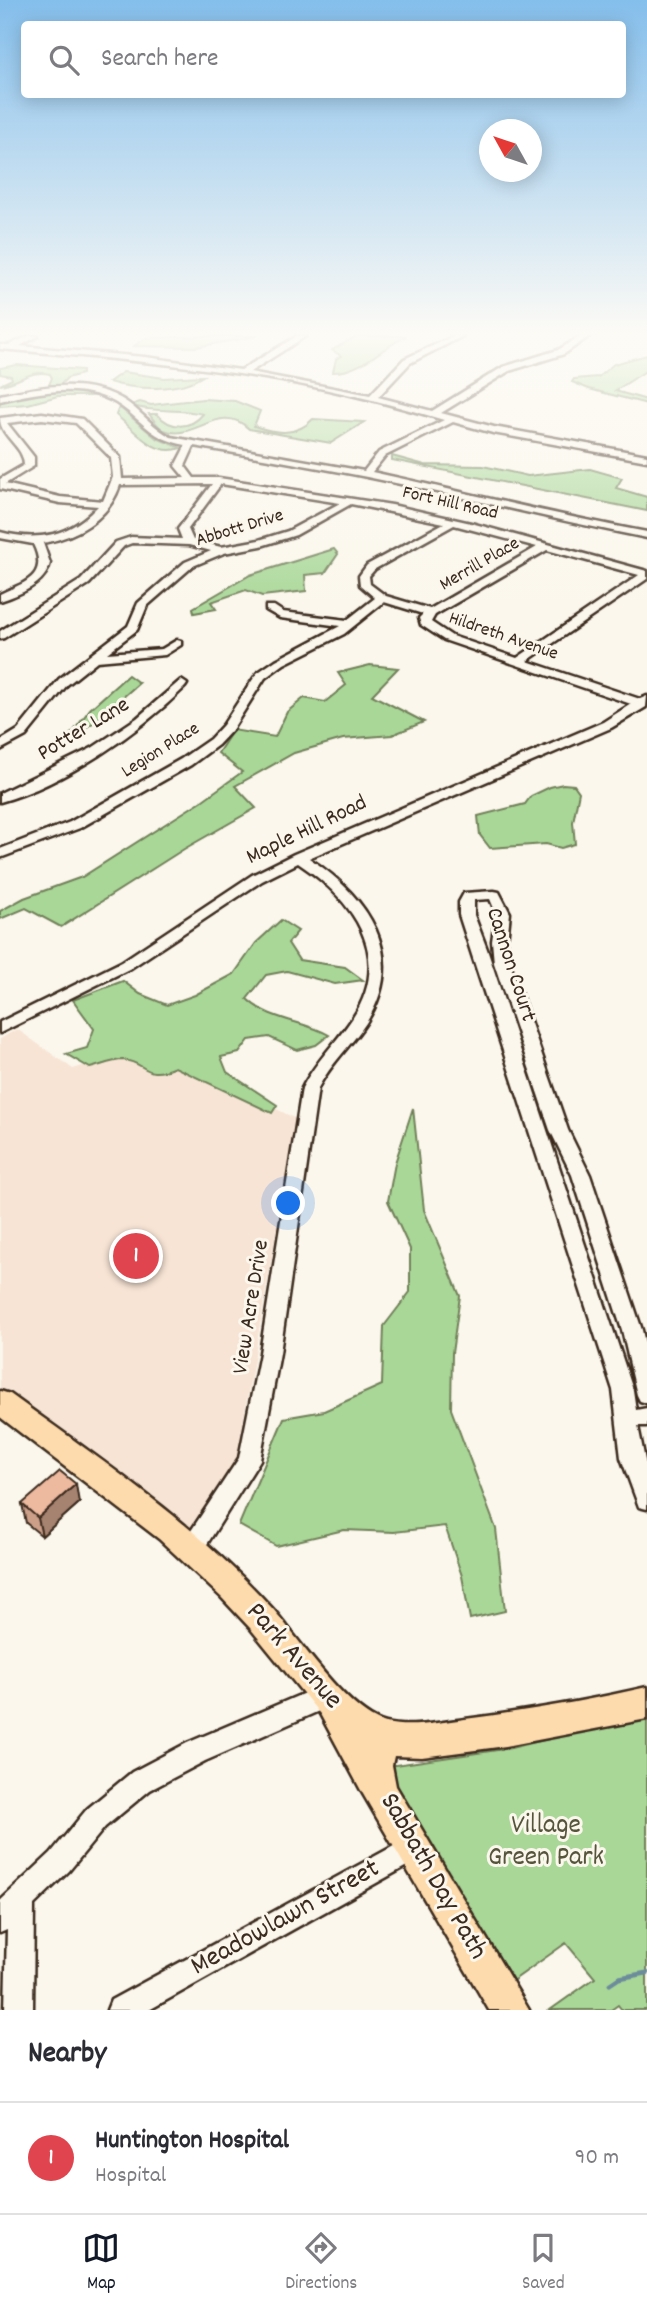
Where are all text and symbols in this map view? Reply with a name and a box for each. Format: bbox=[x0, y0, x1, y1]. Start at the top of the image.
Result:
search box bbox=[21, 21, 626, 98]
icon: search bbox=[45, 41, 83, 79]
text: Search here bbox=[101, 41, 219, 78]
north arrow bbox=[479, 119, 542, 182]
street label: Fort Hill Road bbox=[399, 480, 501, 528]
street label: Abbott Drive bbox=[193, 503, 287, 555]
street label: Merrill Place bbox=[435, 531, 525, 599]
street label: Hildreth Avenue bbox=[445, 606, 561, 668]
street label: Potter Lane bbox=[32, 689, 136, 771]
street label: Legion Place bbox=[117, 716, 205, 786]
street label: Maple Hill Road bbox=[241, 787, 373, 875]
street label: Cannon Court bbox=[476, 904, 544, 1026]
your location bbox=[271, 1186, 305, 1220]
pin: 1 bbox=[113, 1230, 159, 1282]
street label: View Acre Drive bbox=[225, 1237, 279, 1377]
street label: Park Avenue bbox=[235, 1595, 351, 1719]
street label: Sabbath Day Path bbox=[368, 1786, 496, 1968]
park label: Village Green Park bbox=[488, 1807, 604, 1879]
street label: Meadowlawn Street bbox=[184, 1850, 388, 1988]
text: Nearby bbox=[28, 2034, 106, 2077]
text: Huntington Hospital bbox=[95, 2123, 289, 2160]
text: 1 bbox=[48, 2142, 54, 2175]
text: 90 m bbox=[575, 2142, 619, 2175]
text: Hospital bbox=[95, 2160, 166, 2193]
tab: Map bbox=[82, 2229, 120, 2298]
tab: Directions bbox=[285, 2229, 357, 2298]
tab: Saved bbox=[522, 2229, 565, 2298]

